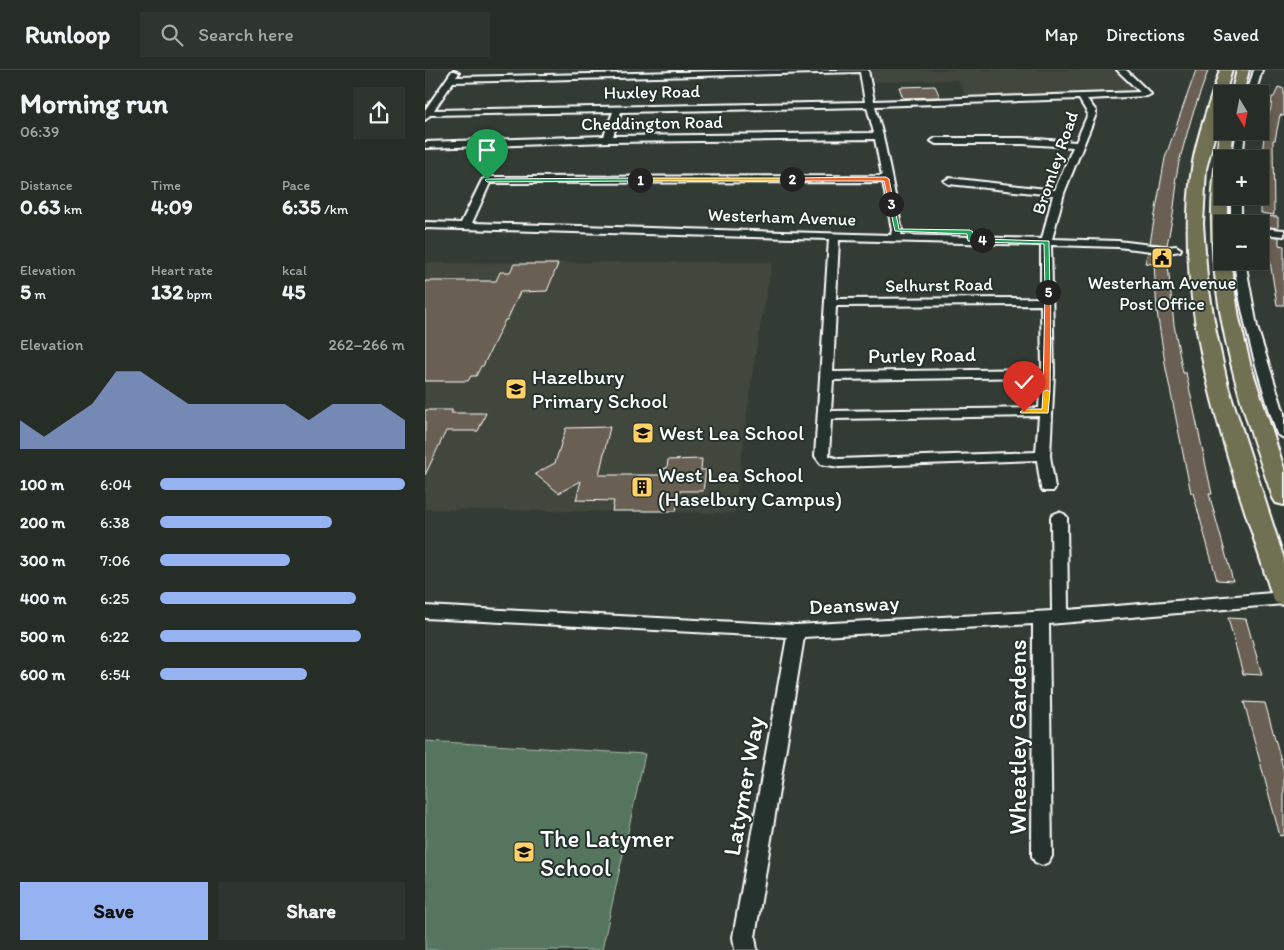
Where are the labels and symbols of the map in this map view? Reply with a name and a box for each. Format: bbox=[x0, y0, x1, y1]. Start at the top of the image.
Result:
street label: Huxley Road bbox=[603, 80, 701, 104]
north arrow bbox=[1214, 85, 1269, 140]
street label: Bromley Road bbox=[1027, 108, 1083, 217]
street label: Cheddington Road bbox=[581, 111, 723, 135]
pin bbox=[466, 129, 508, 180]
pin: 2 bbox=[779, 166, 805, 192]
pin: 1 bbox=[627, 168, 653, 192]
pin: 3 bbox=[879, 192, 903, 216]
street label: Westerham Avenue bbox=[707, 203, 857, 231]
pin: 4 bbox=[969, 228, 995, 252]
public building icon: Westerham Avenue Post Office bbox=[1150, 246, 1174, 270]
place label: Westerham Avenue Post Office bbox=[1088, 272, 1236, 315]
street label: Selhurst Road bbox=[885, 273, 993, 297]
pin: 5 bbox=[1035, 280, 1061, 304]
street label: Purley Road bbox=[868, 341, 977, 368]
pin bbox=[1003, 361, 1045, 412]
place label: Hazelbury Primary School bbox=[532, 364, 668, 413]
school or university icon: Hazelbury Primary School bbox=[504, 377, 528, 401]
place label: West Lea School bbox=[659, 420, 804, 445]
school or university icon: West Lea School bbox=[631, 421, 655, 445]
place label: West Lea School (Haselbury Campus) bbox=[658, 462, 842, 511]
building icon: West Lea School (Haselbury Campus) bbox=[630, 475, 654, 499]
street label: Deansway bbox=[808, 590, 900, 619]
street label: Wheatley Gardens bbox=[1002, 639, 1032, 835]
street label: Latymer Way bbox=[716, 714, 770, 858]
place label: The Latymer School bbox=[540, 823, 674, 882]
school or university icon: The Latymer School bbox=[512, 840, 536, 864]

